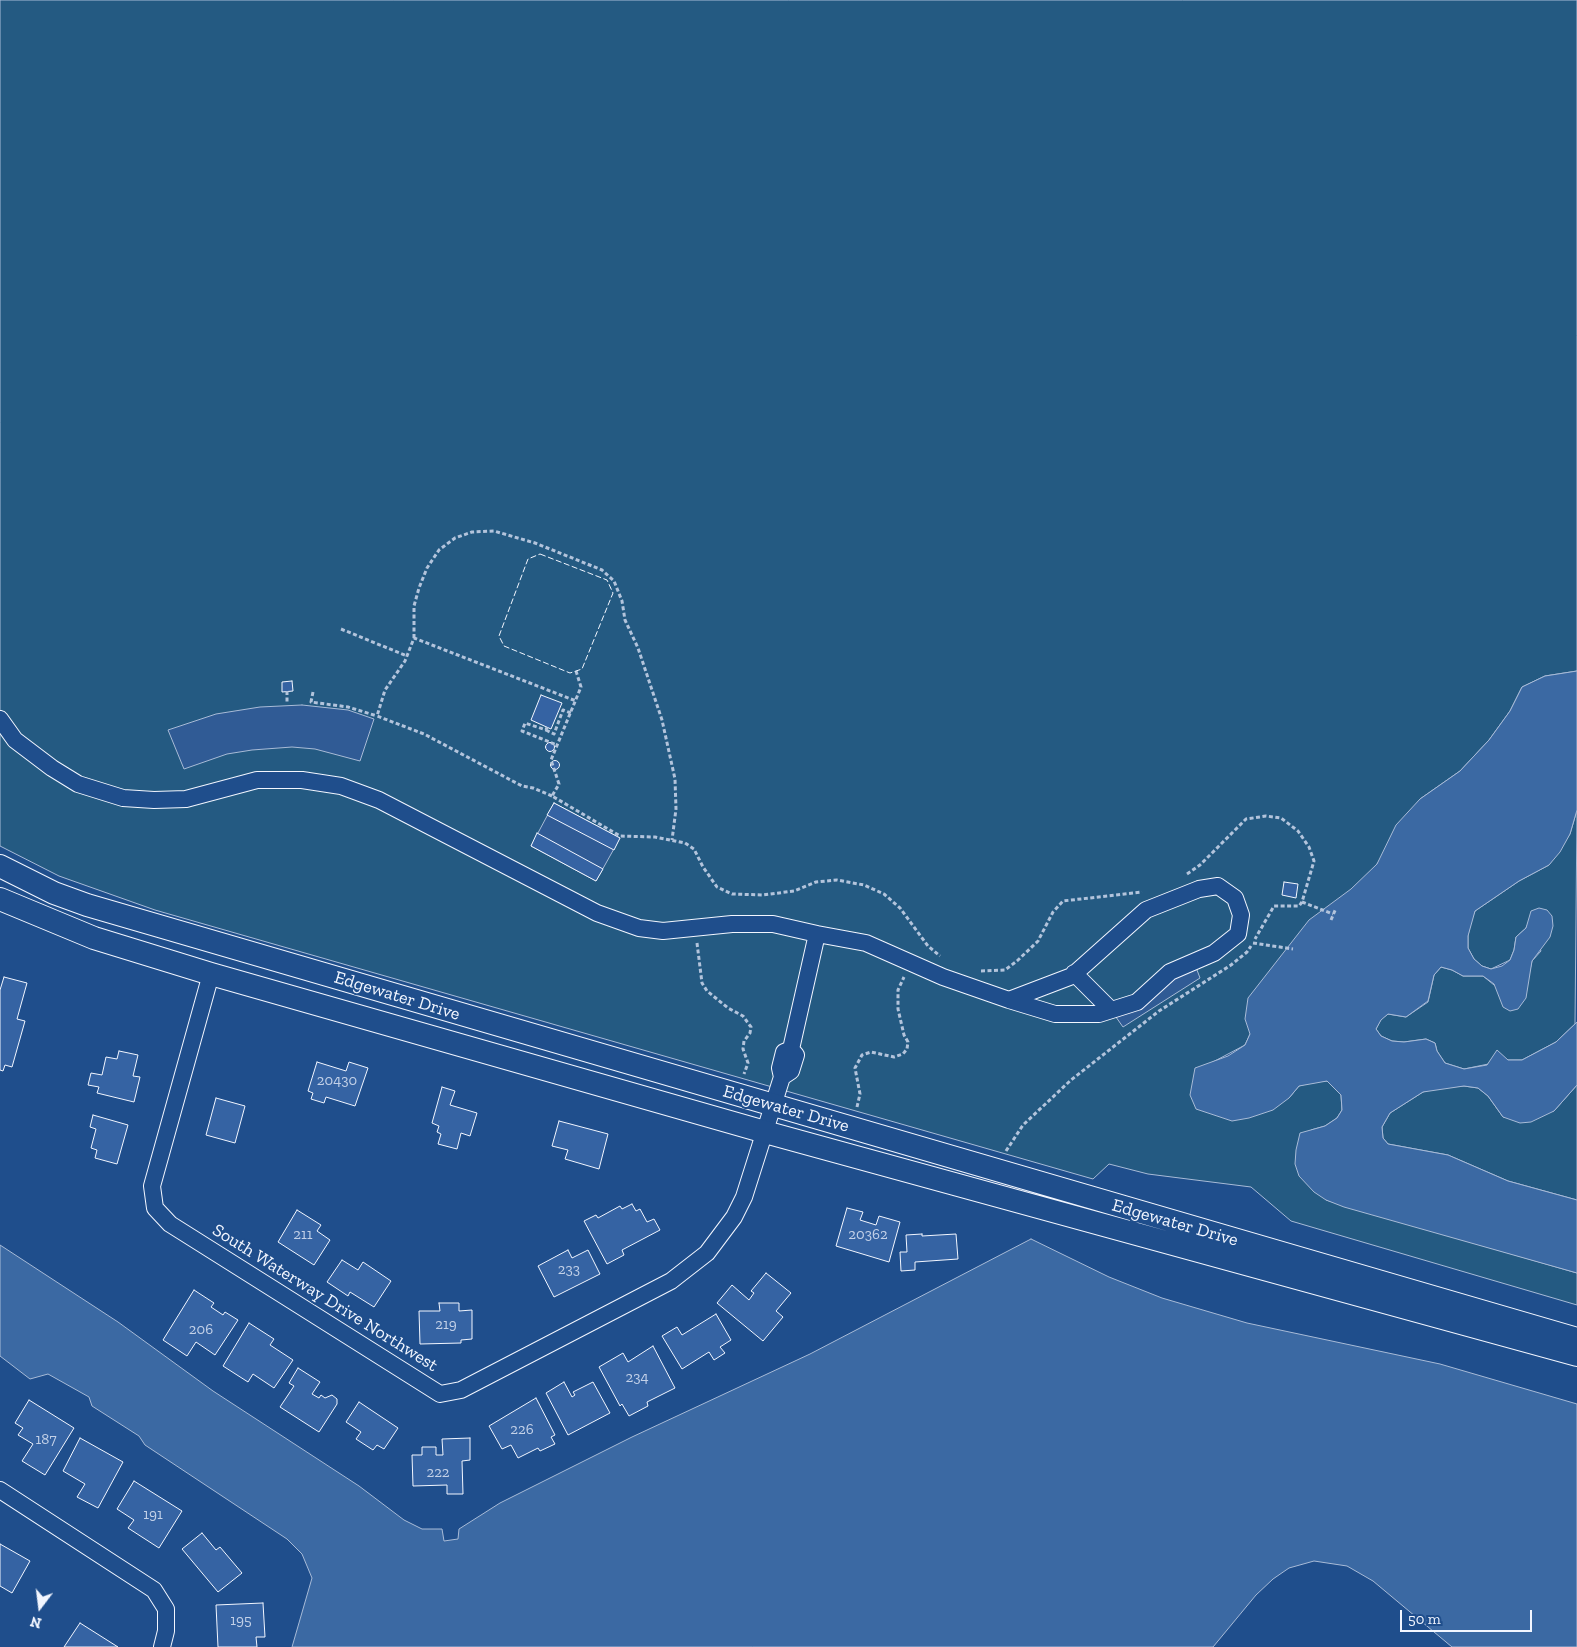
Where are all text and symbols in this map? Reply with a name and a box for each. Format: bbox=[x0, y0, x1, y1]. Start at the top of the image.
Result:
street label: Edgewater Drive bbox=[332, 967, 462, 1025]
house number: 20430 bbox=[317, 1072, 357, 1090]
street label: Edgewater Drive bbox=[720, 1081, 852, 1137]
street label: Edgewater Drive bbox=[1109, 1195, 1241, 1251]
street label: South Waterway Drive Northwest bbox=[208, 1219, 442, 1377]
house number: 211 bbox=[293, 1226, 313, 1244]
house number: 20362 bbox=[848, 1226, 888, 1244]
house number: 233 bbox=[558, 1261, 580, 1279]
house number: 219 bbox=[435, 1316, 457, 1334]
house number: 206 bbox=[189, 1321, 213, 1339]
house number: 234 bbox=[625, 1369, 649, 1387]
house number: 226 bbox=[510, 1421, 534, 1439]
house number: 187 bbox=[36, 1431, 56, 1449]
house number: 222 bbox=[426, 1464, 450, 1482]
house number: 191 bbox=[143, 1506, 163, 1524]
north arrow bbox=[15, 1582, 65, 1632]
scale bar bbox=[1402, 1600, 1534, 1632]
text: 50 m bbox=[1408, 1610, 1441, 1628]
text: N bbox=[29, 1612, 43, 1632]
house number: 195 bbox=[230, 1612, 252, 1630]

